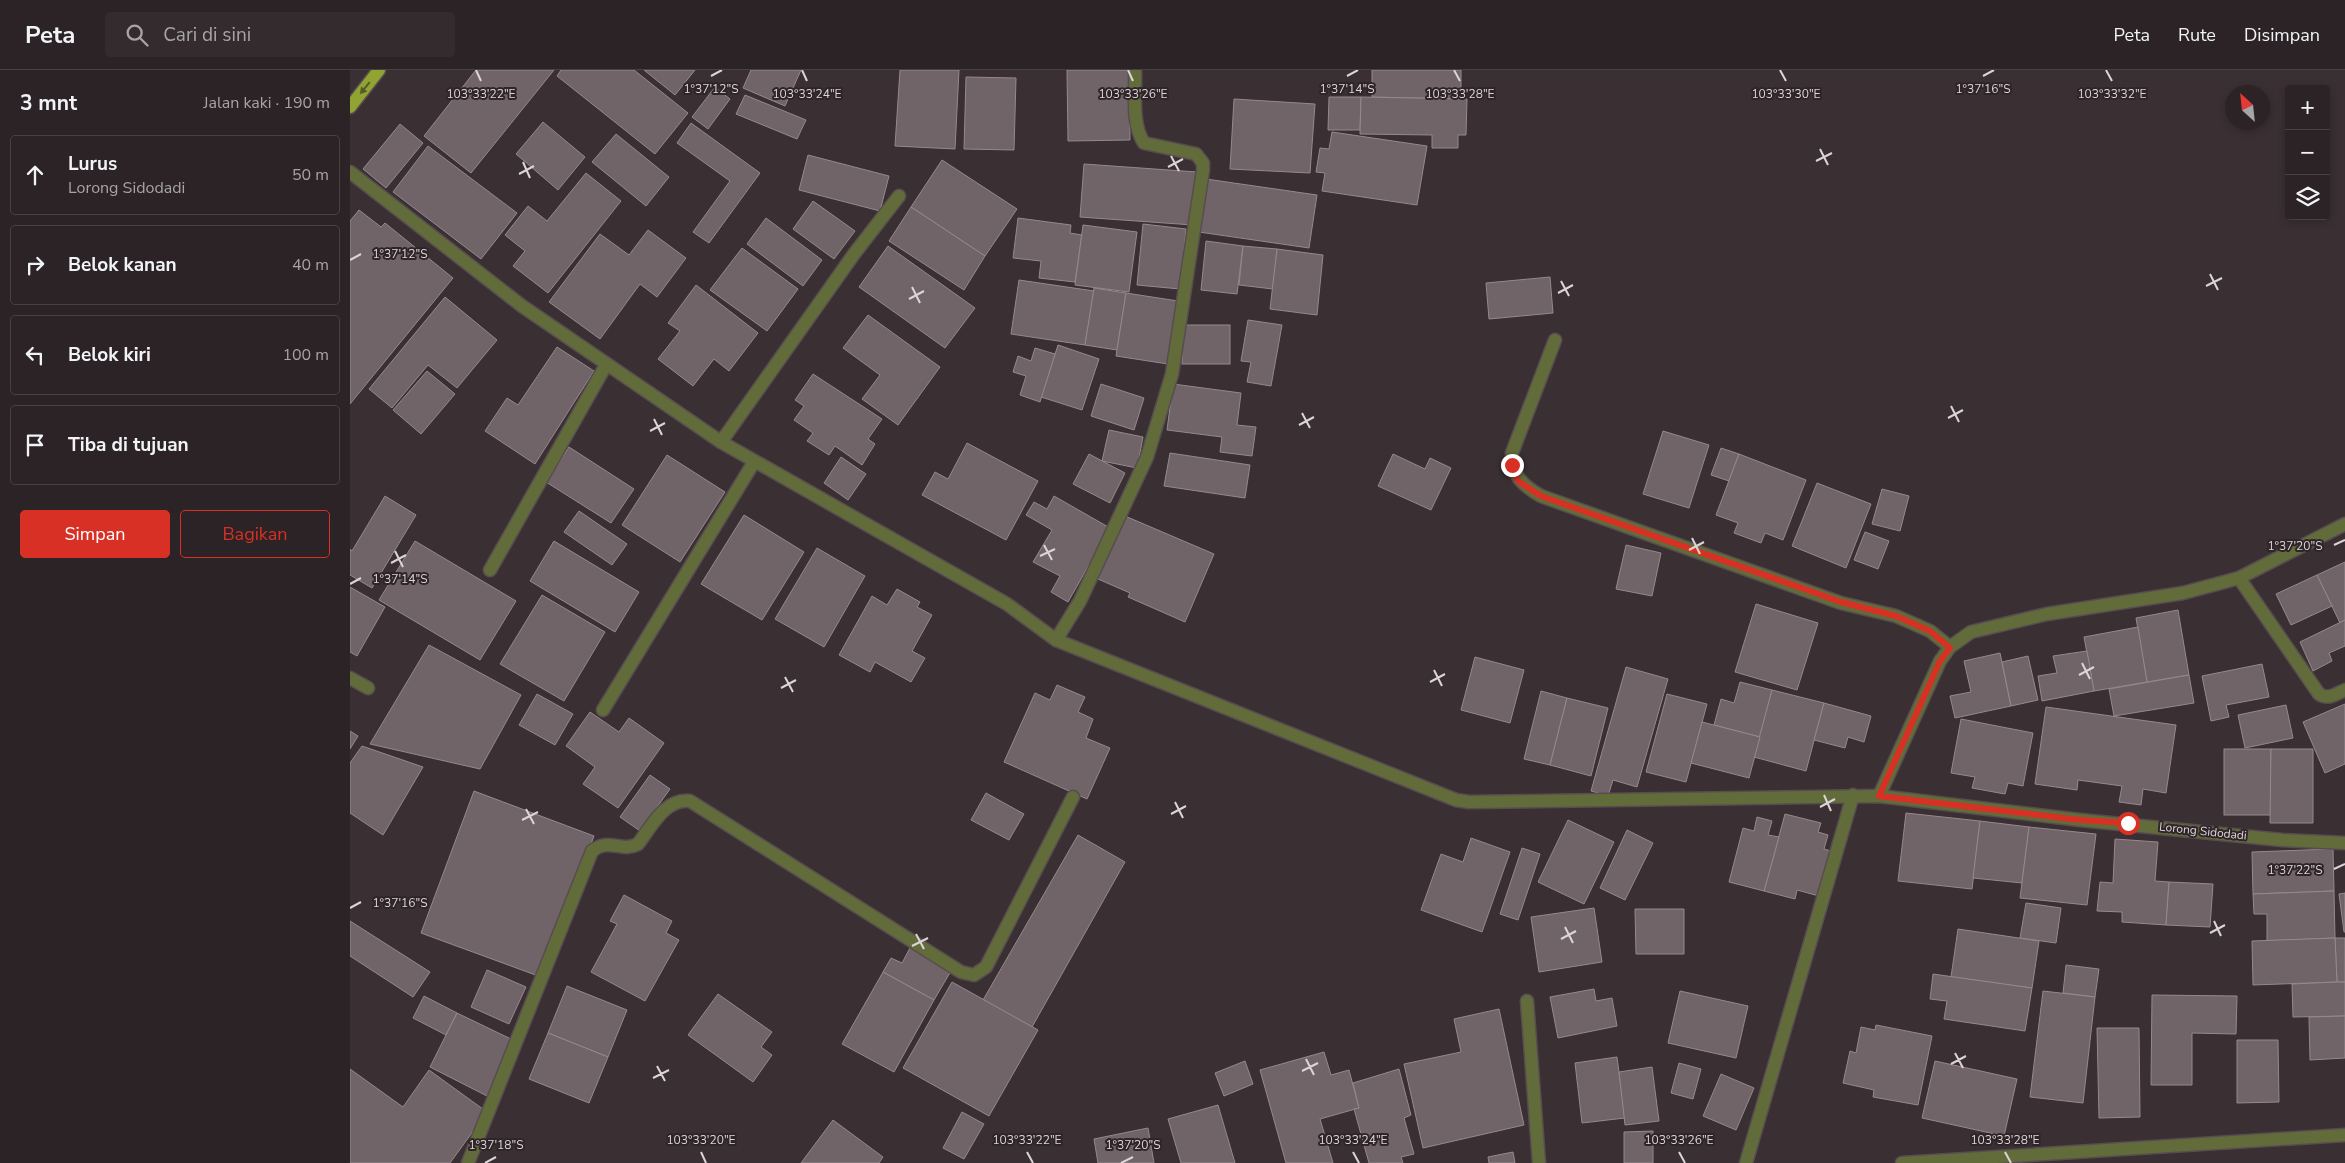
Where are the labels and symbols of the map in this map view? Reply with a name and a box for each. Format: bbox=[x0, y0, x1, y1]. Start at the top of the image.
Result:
text: 1°37'12"S bbox=[683, 81, 739, 97]
text: 1°37'14"S bbox=[1319, 81, 1375, 97]
text: 1°37'16"S bbox=[1955, 81, 2011, 97]
one-way arrow bbox=[359, 82, 370, 95]
north arrow bbox=[2225, 85, 2270, 130]
text: 103°33'22"E bbox=[446, 86, 516, 102]
text: 103°33'24"E bbox=[772, 86, 842, 102]
text: 103°33'26"E bbox=[1098, 86, 1168, 102]
text: 103°33'28"E bbox=[1425, 86, 1495, 102]
text: 103°33'30"E bbox=[1751, 86, 1821, 102]
text: 103°33'32"E bbox=[2077, 86, 2147, 102]
text: 1°37'12"S bbox=[372, 246, 428, 262]
route end bbox=[1501, 454, 1524, 477]
text: 1°37'20"S bbox=[2267, 538, 2323, 554]
text: 1°37'14"S bbox=[372, 571, 428, 587]
route start bbox=[2117, 812, 2140, 835]
street label: Lorong Sidodadi bbox=[2158, 818, 2248, 844]
text: 1°37'22"S bbox=[2267, 862, 2323, 878]
text: 1°37'16"S bbox=[372, 895, 428, 911]
text: 103°33'20"E bbox=[666, 1132, 736, 1148]
text: 103°33'22"E bbox=[992, 1132, 1062, 1148]
text: 103°33'24"E bbox=[1318, 1132, 1388, 1148]
text: 103°33'26"E bbox=[1644, 1132, 1714, 1148]
text: 103°33'28"E bbox=[1970, 1132, 2040, 1148]
text: 1°37'18"S bbox=[468, 1137, 524, 1153]
text: 1°37'20"S bbox=[1105, 1137, 1161, 1153]

